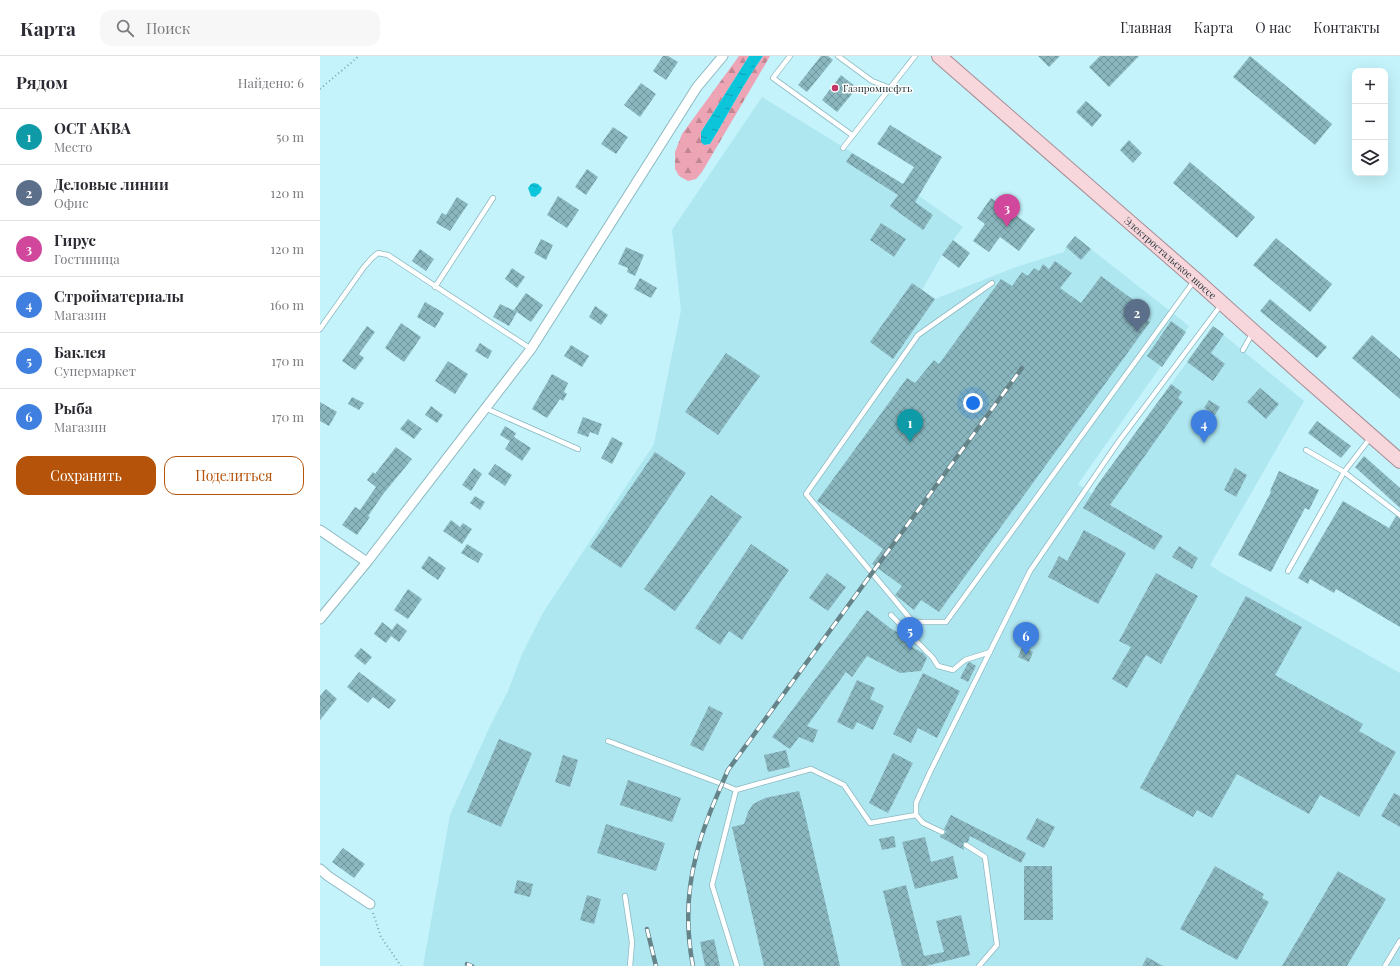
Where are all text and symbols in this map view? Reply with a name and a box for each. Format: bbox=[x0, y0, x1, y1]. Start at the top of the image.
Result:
search box bbox=[100, 10, 380, 46]
text: Карта bbox=[20, 15, 76, 41]
icon: search bbox=[114, 17, 136, 39]
text: Поиск bbox=[146, 18, 190, 38]
text: Главная bbox=[1120, 18, 1172, 37]
text: Карта bbox=[1194, 18, 1233, 37]
text: О нас bbox=[1255, 18, 1291, 37]
text: Контакты bbox=[1313, 18, 1380, 37]
map controls bbox=[1352, 68, 1388, 176]
button: + bbox=[1352, 68, 1388, 104]
text: Рядом bbox=[16, 71, 68, 93]
text: Найдено: 6 bbox=[238, 74, 304, 91]
place label: Газпромнефть bbox=[843, 81, 912, 95]
marker: Газпромнефть bbox=[830, 83, 840, 93]
button: − bbox=[1352, 104, 1388, 140]
text: ОСТ АКВА bbox=[54, 118, 131, 138]
text: 1 bbox=[27, 128, 31, 145]
text: 50 m bbox=[276, 128, 304, 145]
text: Место bbox=[54, 138, 92, 155]
button: layers bbox=[1352, 140, 1388, 176]
text: Деловые линии bbox=[54, 174, 169, 194]
text: 2 bbox=[26, 184, 32, 201]
text: 120 m bbox=[270, 184, 304, 201]
text: Офис bbox=[54, 194, 88, 211]
pin: 3 bbox=[994, 194, 1020, 227]
street label: Электростальское шоссе bbox=[1121, 213, 1220, 302]
text: Гирус bbox=[54, 230, 96, 250]
text: 3 bbox=[26, 240, 32, 257]
text: 120 m bbox=[270, 240, 304, 257]
text: Гостиница bbox=[54, 250, 120, 267]
text: Стройматериалы bbox=[54, 286, 184, 306]
text: 4 bbox=[26, 296, 32, 313]
text: 160 m bbox=[270, 296, 304, 313]
pin: 2 bbox=[1124, 299, 1150, 332]
text: Магазин bbox=[54, 306, 106, 323]
text: Баклея bbox=[54, 342, 106, 362]
text: 5 bbox=[26, 352, 32, 369]
text: 170 m bbox=[271, 352, 304, 369]
text: Супермаркет bbox=[54, 362, 136, 379]
your location bbox=[963, 393, 983, 413]
text: Рыба bbox=[54, 398, 92, 418]
text: 6 bbox=[25, 408, 33, 425]
text: 170 m bbox=[271, 408, 304, 425]
pin: 1 bbox=[897, 409, 923, 442]
pin: 4 bbox=[1191, 410, 1217, 443]
text: Магазин bbox=[54, 418, 106, 435]
button: Сохранить bbox=[16, 456, 156, 495]
button: Поделиться bbox=[164, 456, 304, 495]
pin: 5 bbox=[897, 617, 923, 650]
pin: 6 bbox=[1013, 622, 1039, 655]

